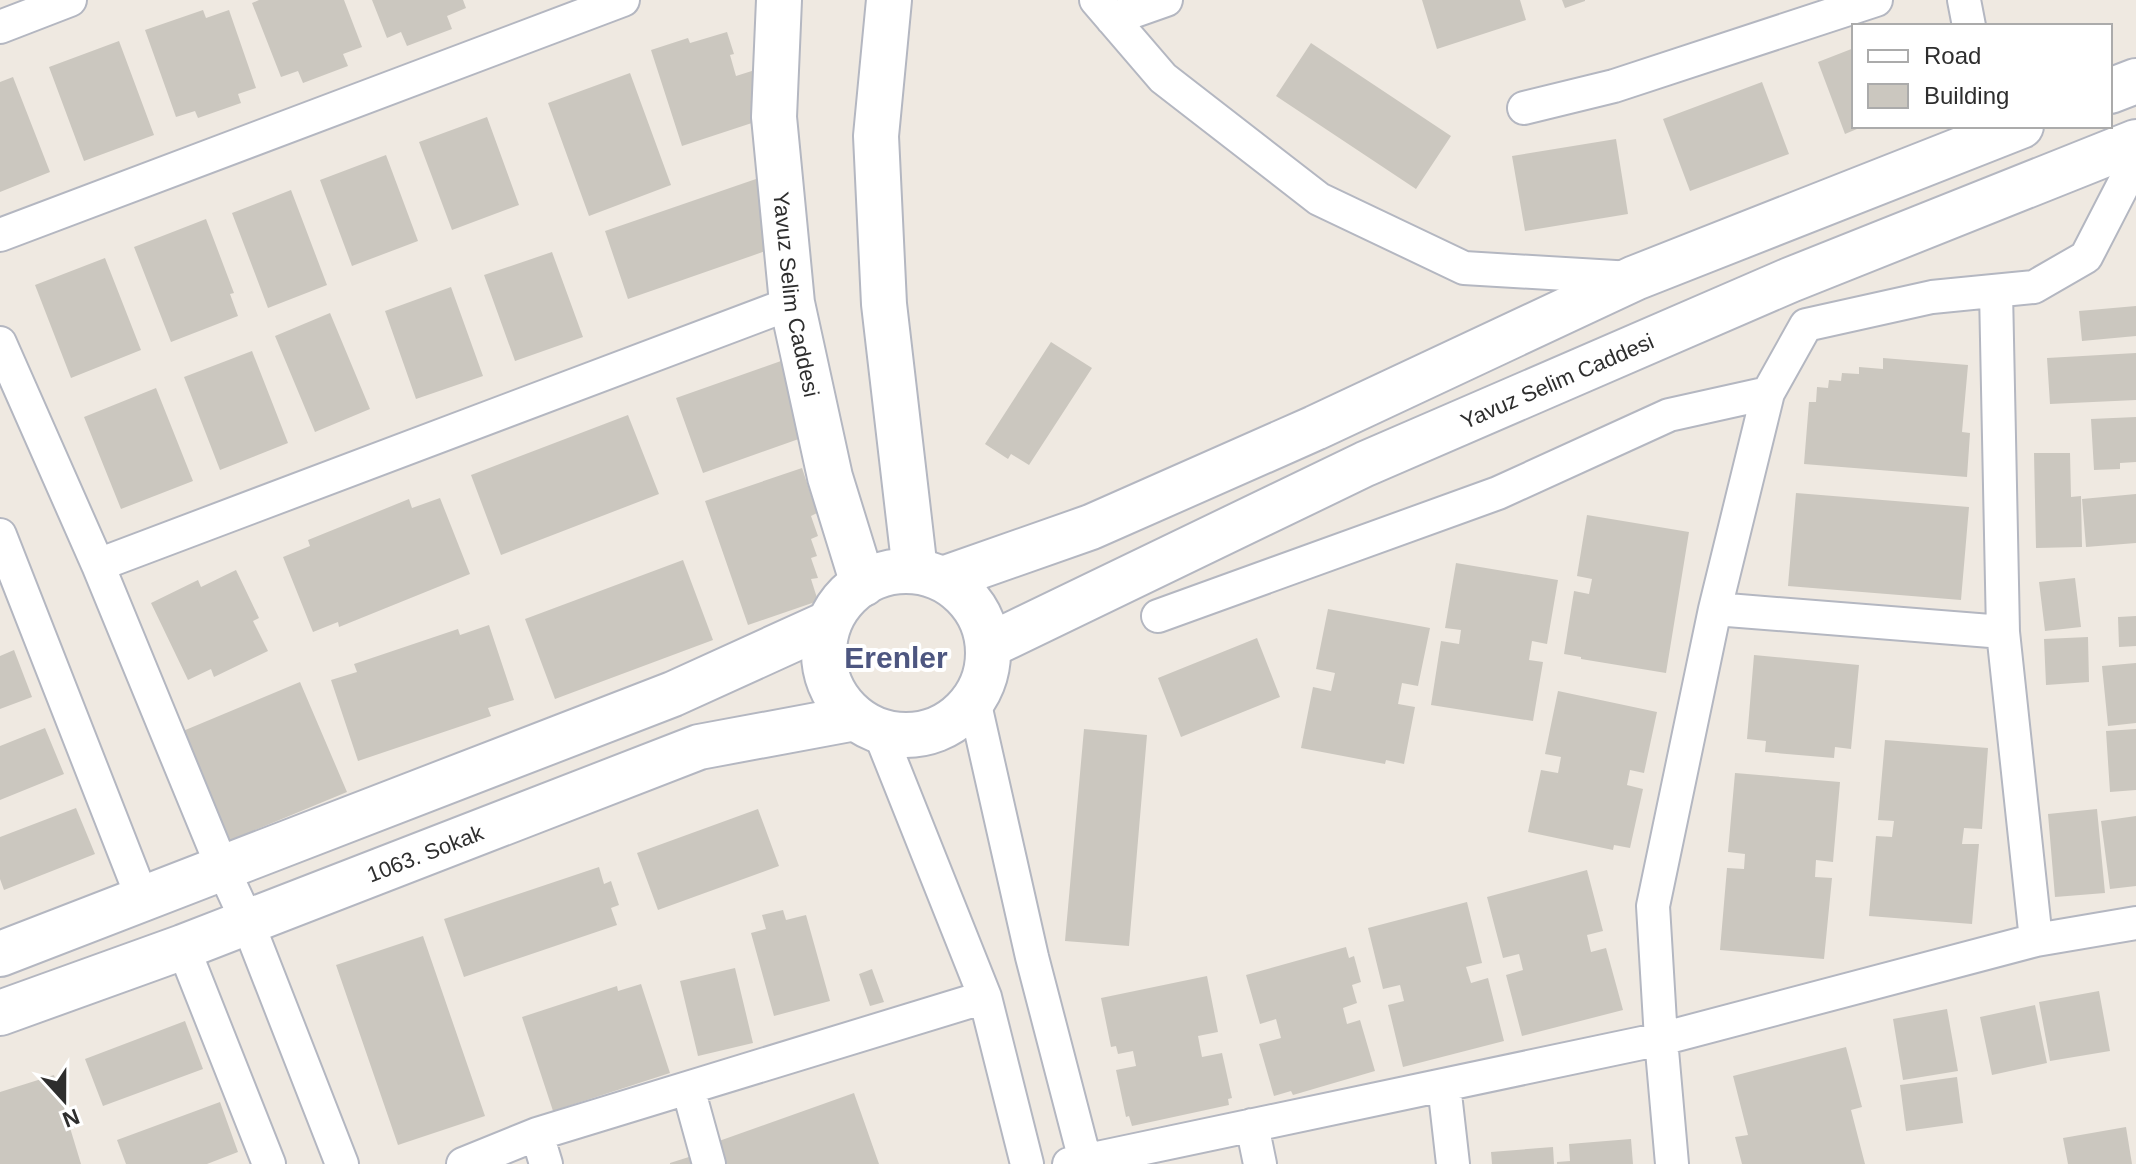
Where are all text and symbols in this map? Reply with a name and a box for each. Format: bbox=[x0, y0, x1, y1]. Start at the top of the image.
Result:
legend bbox=[1852, 24, 2112, 128]
text: Road bbox=[1924, 42, 1981, 69]
text: Building bbox=[1924, 82, 2009, 109]
street label: Yavuz Selim Caddesi bbox=[768, 191, 824, 399]
street label: Yavuz Selim Caddesi bbox=[1457, 329, 1658, 434]
district label: Erenler bbox=[844, 641, 948, 674]
street label: 1063. Sokak bbox=[364, 820, 488, 887]
north arrow bbox=[24, 1060, 104, 1140]
text: N bbox=[59, 1104, 83, 1133]

